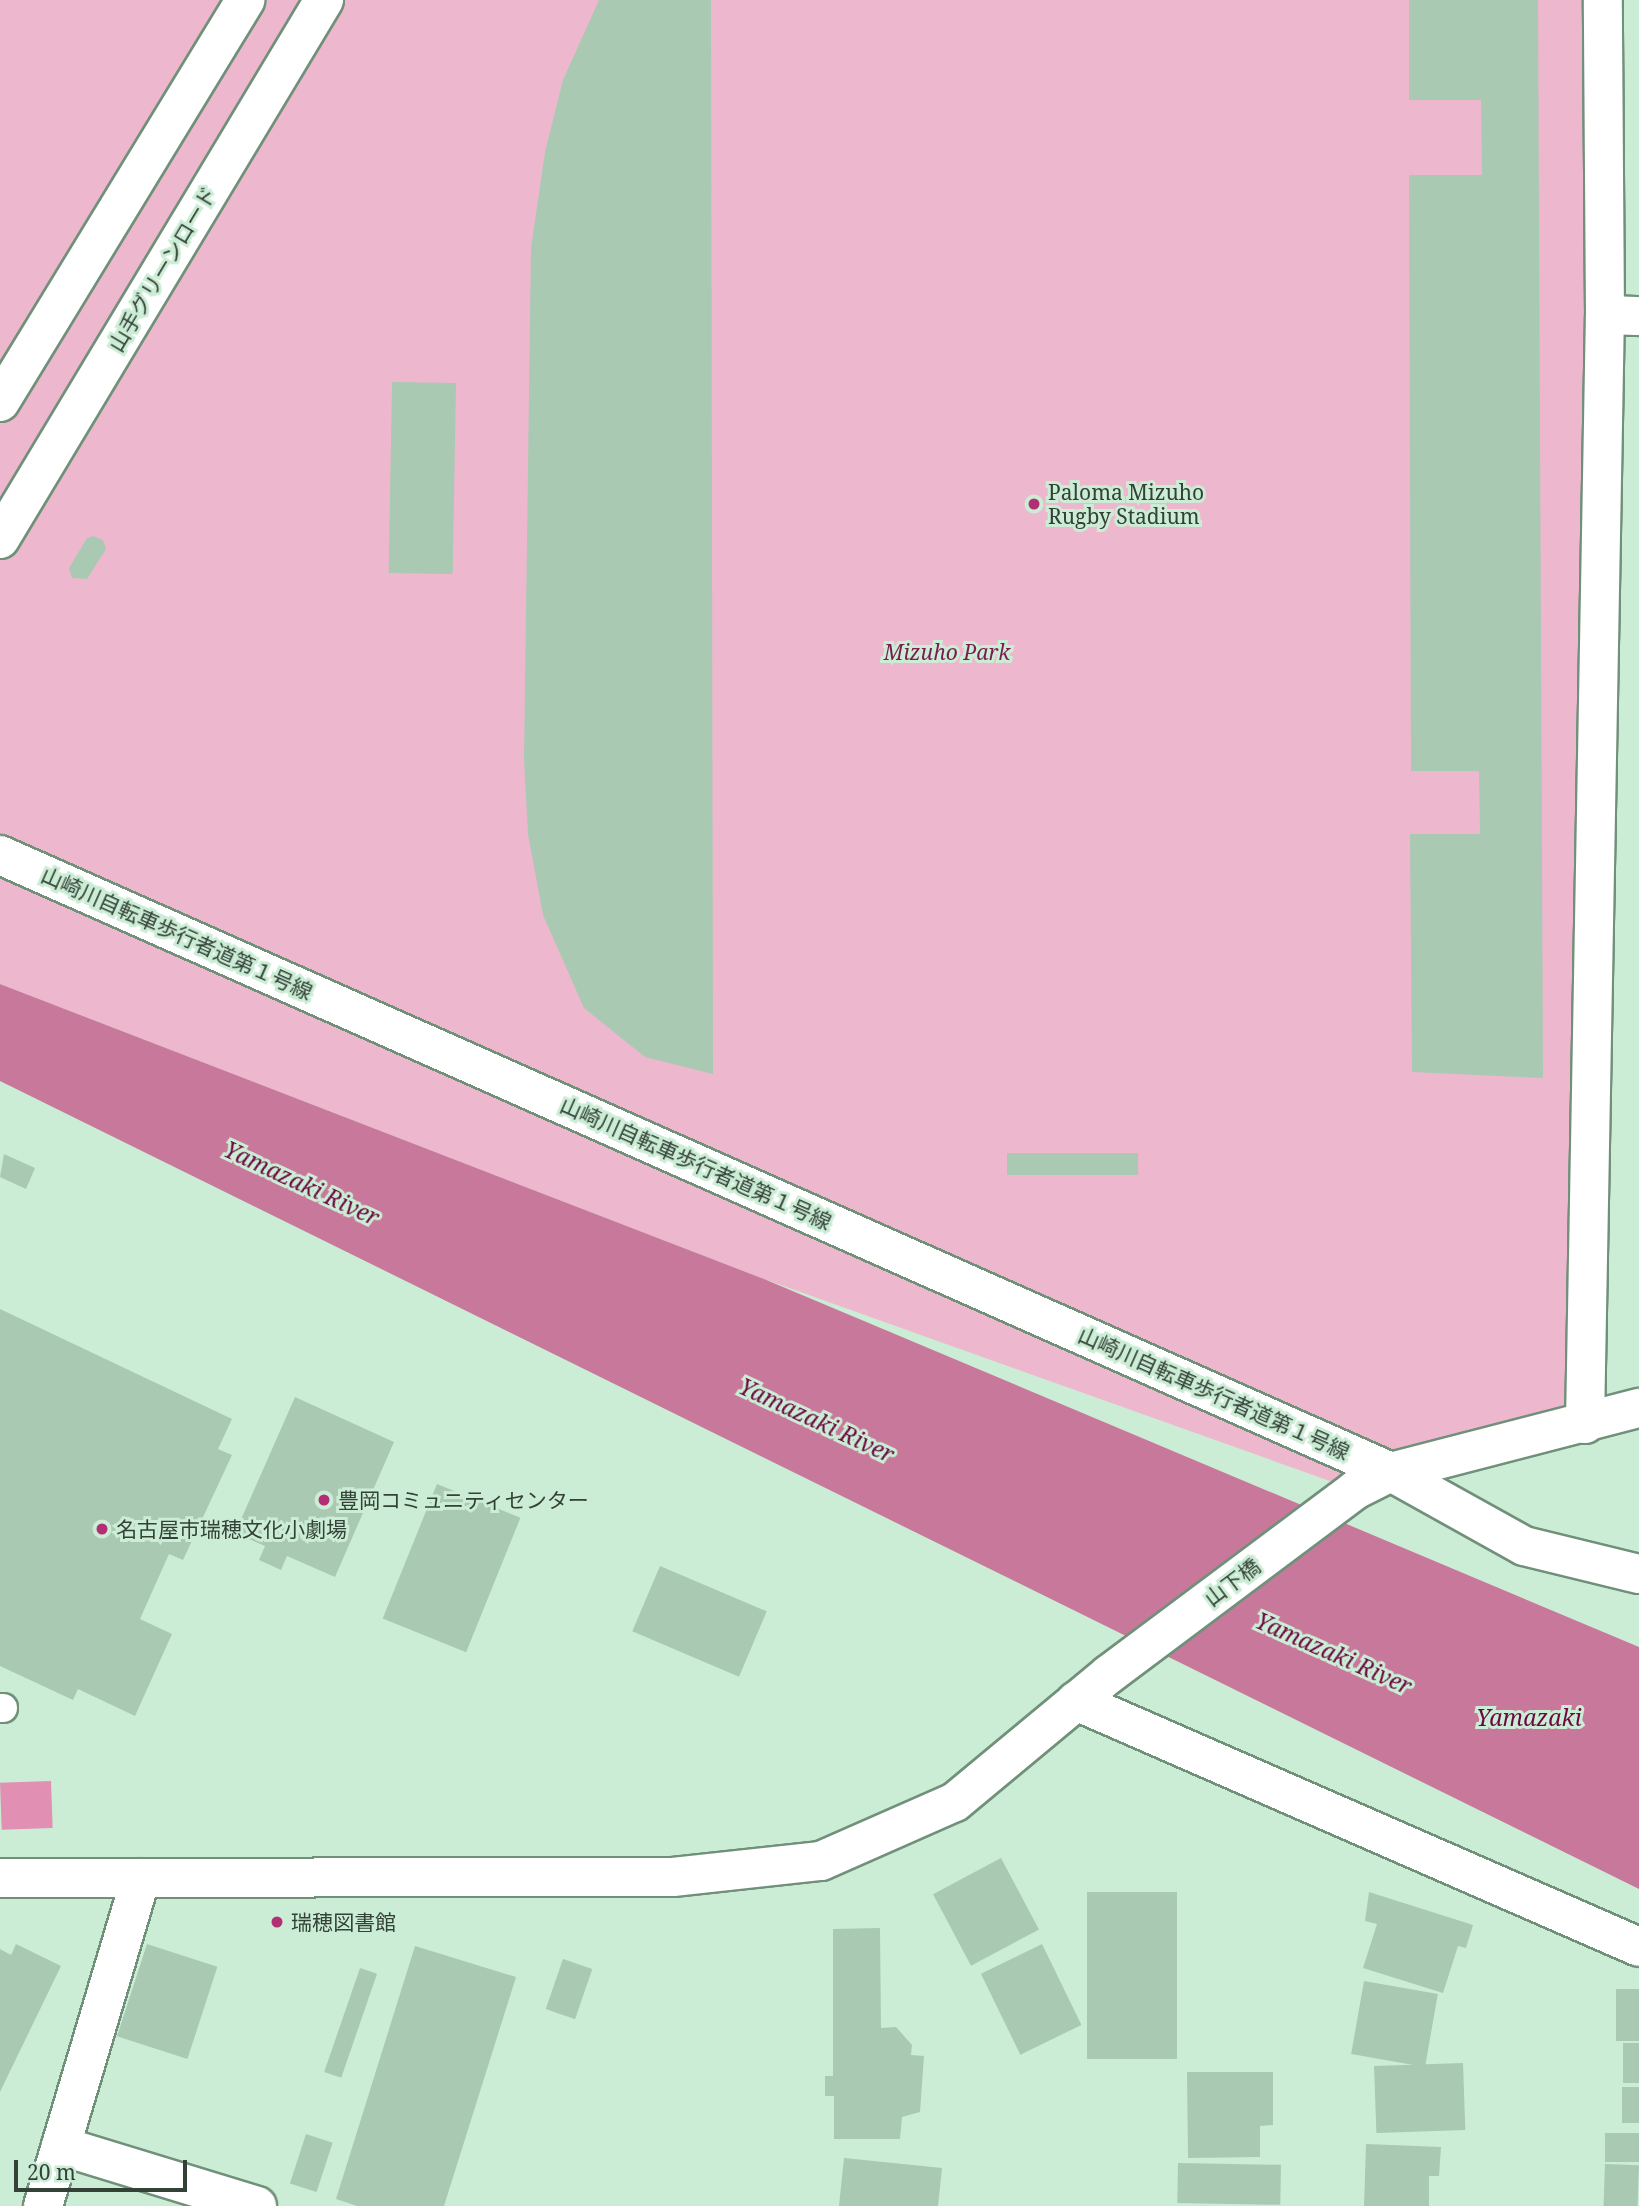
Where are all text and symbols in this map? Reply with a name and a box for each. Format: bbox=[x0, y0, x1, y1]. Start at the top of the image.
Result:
street label: 山手グリーンロード bbox=[103, 182, 221, 356]
place label: Paloma Mizuho Rugby Stadium bbox=[1048, 479, 1204, 529]
marker: Paloma Mizuho Rugby Stadium bbox=[1026, 496, 1042, 512]
park label: Mizuho Park bbox=[884, 639, 1010, 665]
street label: 山崎川自転車歩行者道第１号線 bbox=[38, 862, 316, 1004]
street label: 山崎川自転車歩行者道第１号線 bbox=[557, 1092, 835, 1234]
water label: Yamazaki River bbox=[220, 1135, 384, 1231]
street label: 山崎川自転車歩行者道第１号線 bbox=[1075, 1322, 1353, 1464]
water label: Yamazaki River bbox=[735, 1372, 899, 1468]
place label: 豊岡コミュニティセンター bbox=[338, 1487, 590, 1513]
marker: 豊岡コミュニティセンター bbox=[316, 1492, 332, 1508]
place label: 名古屋市瑞穂文化小劇場 bbox=[116, 1516, 347, 1542]
marker: 名古屋市瑞穂文化小劇場 bbox=[94, 1521, 110, 1537]
street label: 山下橋 bbox=[1199, 1553, 1265, 1611]
water label: Yamazaki River bbox=[1252, 1606, 1416, 1700]
water label: Yamazaki bbox=[1476, 1703, 1582, 1731]
place label: 瑞穂図書館 bbox=[291, 1909, 396, 1935]
marker: 瑞穂図書館 bbox=[269, 1914, 285, 1930]
scale bar bbox=[18, 2146, 191, 2190]
text: 20 m bbox=[27, 2158, 76, 2186]

